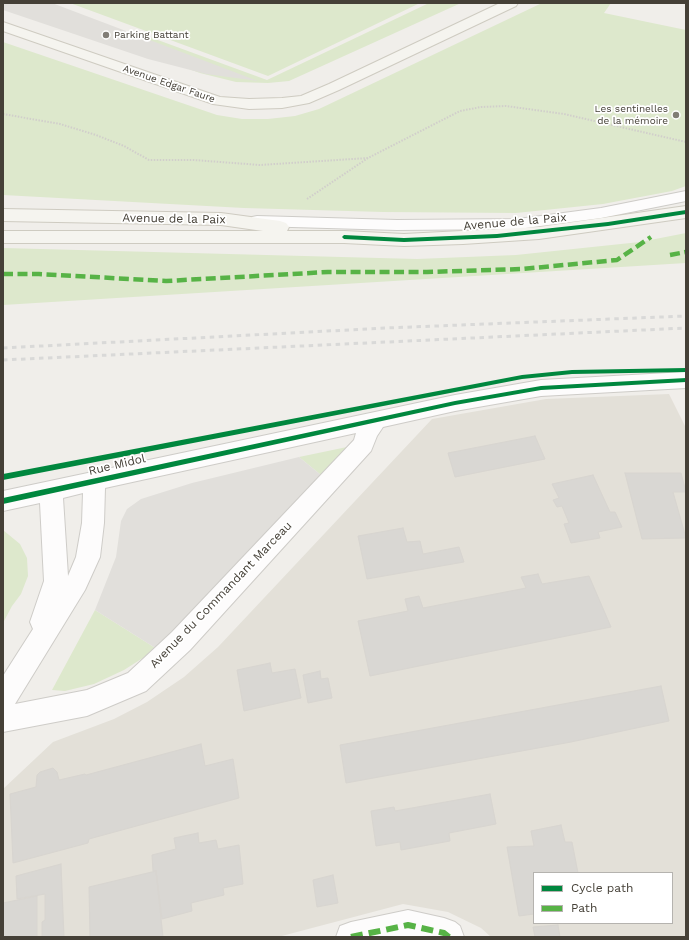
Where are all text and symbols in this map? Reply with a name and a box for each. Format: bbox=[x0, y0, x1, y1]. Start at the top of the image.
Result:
place label: Parking Battant bbox=[114, 29, 189, 41]
marker: Parking Battant bbox=[101, 30, 111, 40]
street label: Avenue Edgar Faure bbox=[121, 63, 217, 105]
place label: Les sentinelles de la mémoire bbox=[595, 103, 668, 126]
marker: Les sentinelles de la mémoire bbox=[671, 110, 681, 120]
street label: Avenue de la Paix bbox=[463, 210, 567, 234]
street label: Avenue de la Paix bbox=[122, 211, 226, 227]
street label: Rue Midol bbox=[87, 451, 147, 479]
street label: Avenue du Commandant Marceau bbox=[147, 519, 295, 671]
legend bbox=[533, 872, 673, 924]
text: Cycle path bbox=[571, 881, 633, 895]
text: Path bbox=[571, 901, 597, 915]

